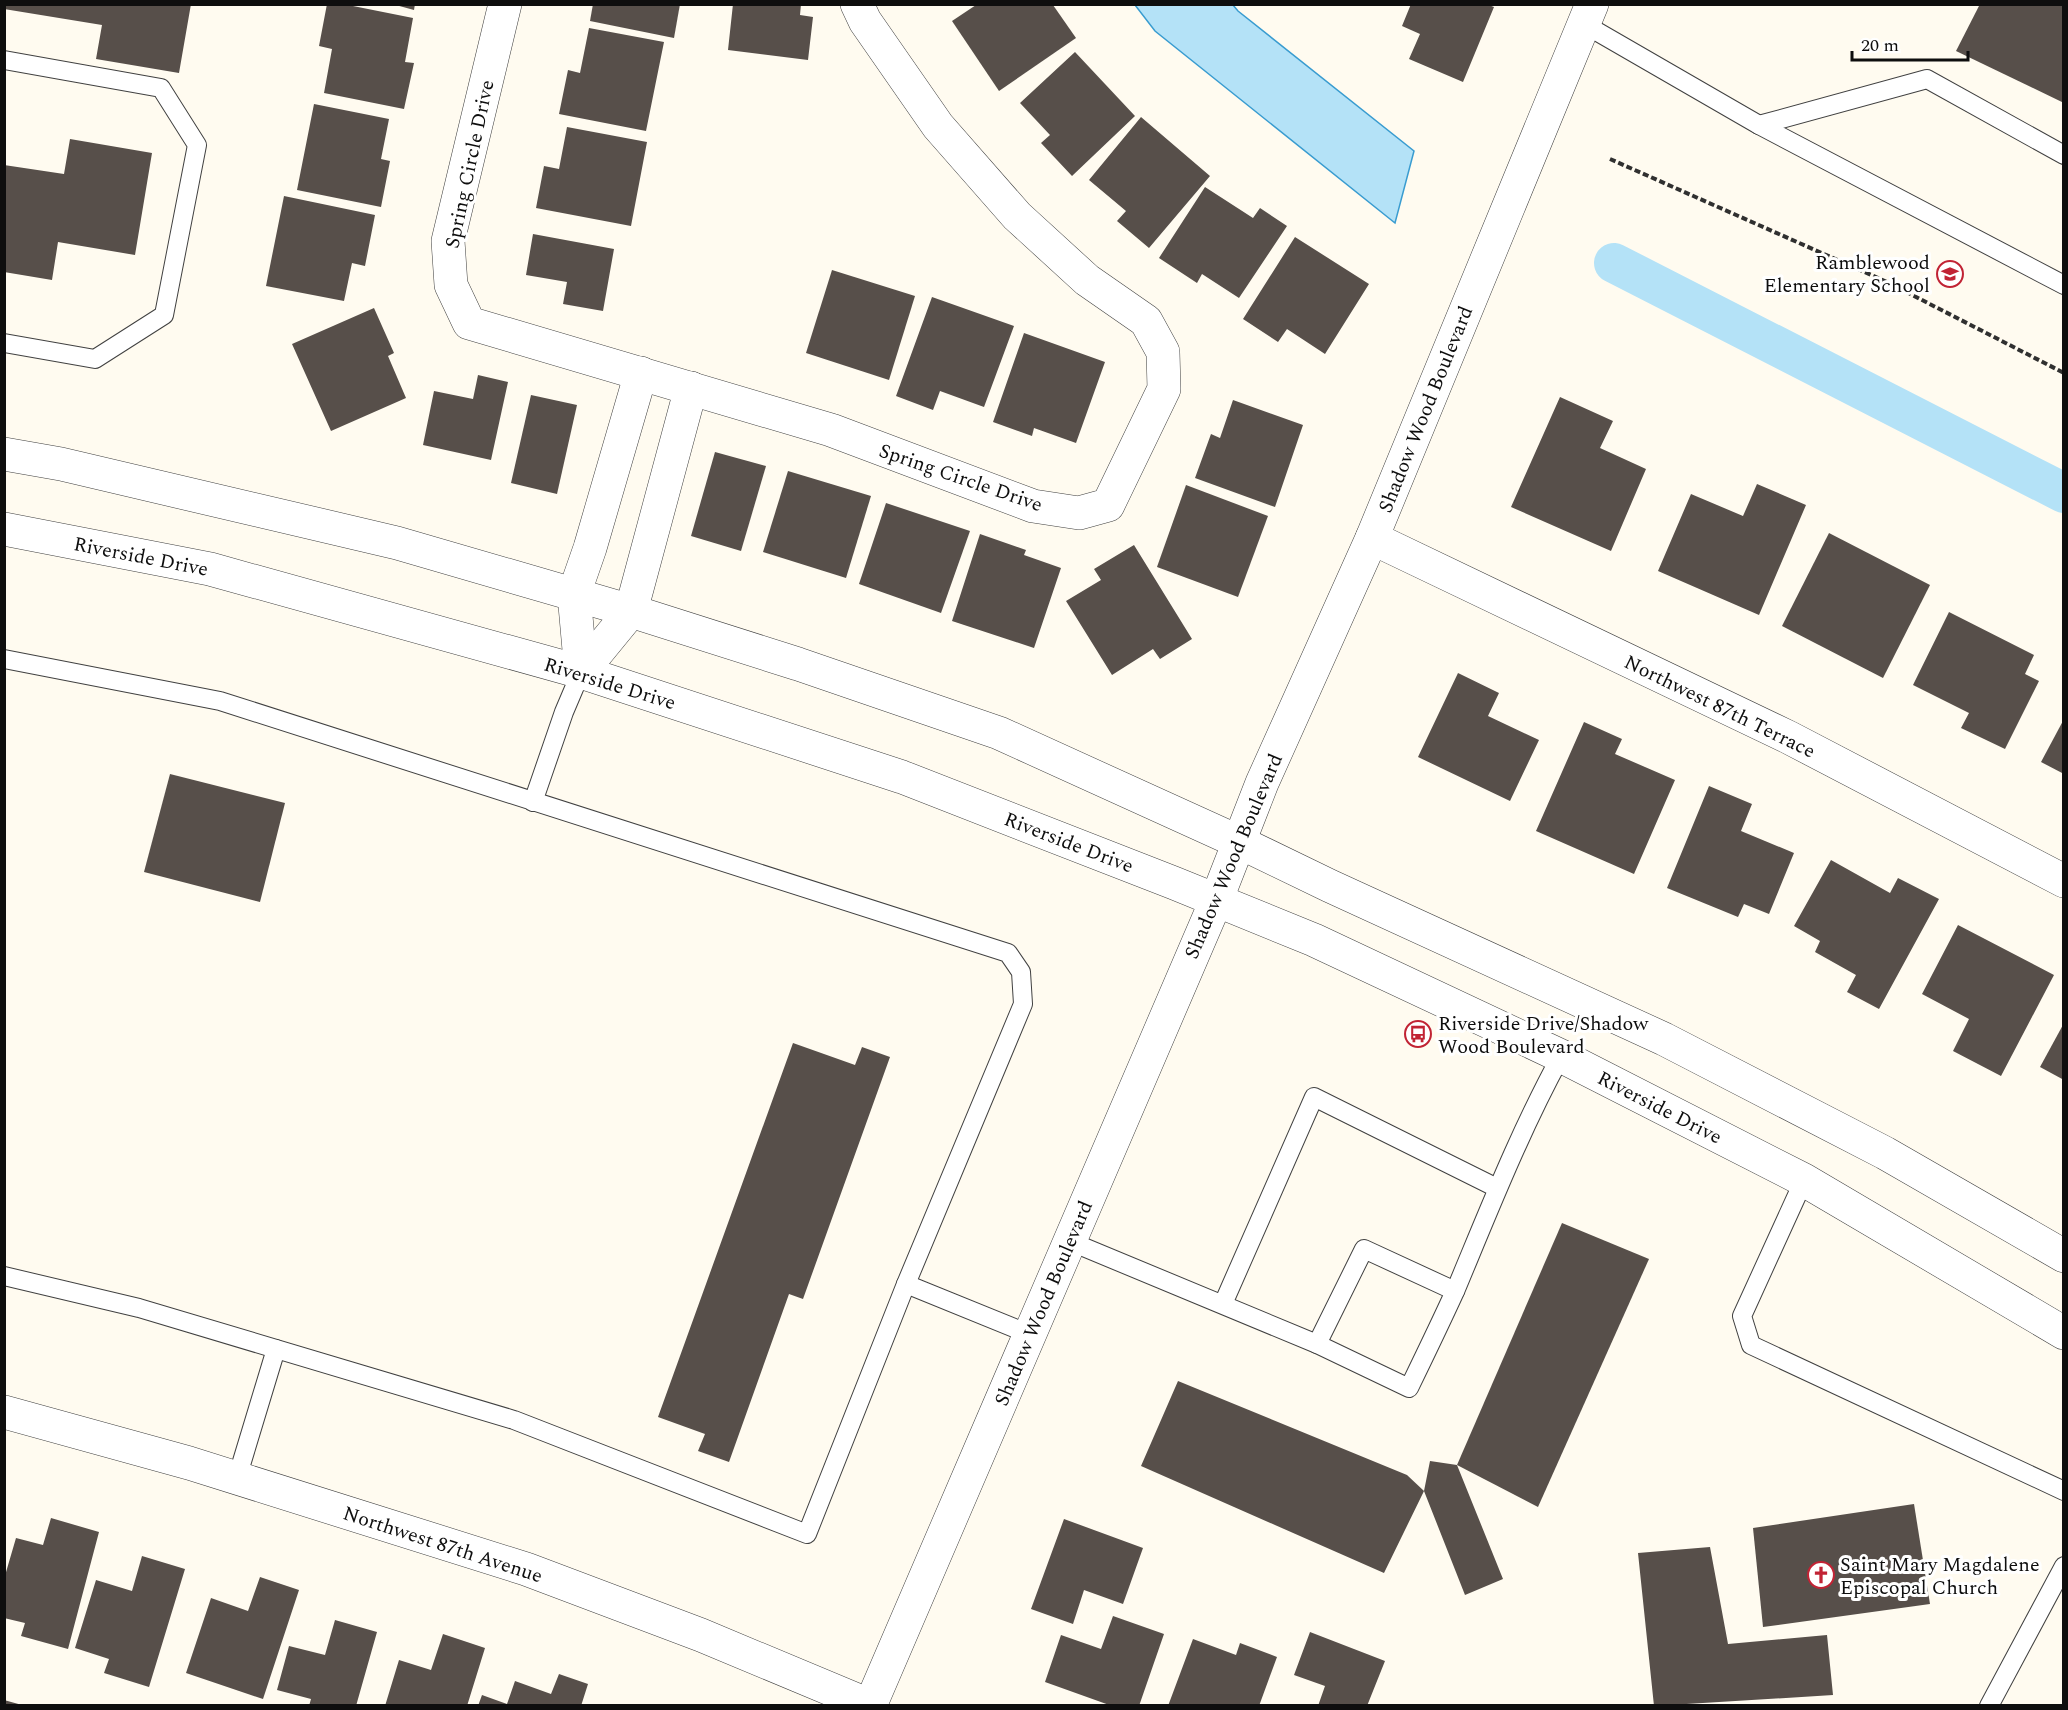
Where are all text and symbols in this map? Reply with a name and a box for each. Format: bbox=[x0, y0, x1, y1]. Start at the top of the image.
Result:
scale bar bbox=[1852, 24, 1968, 62]
text: 20 m bbox=[1861, 32, 1899, 59]
street label: Spring Circle Drive bbox=[437, 77, 502, 251]
place label: Ramblewood Elementary School bbox=[1764, 248, 1930, 301]
school or university icon: Ramblewood Elementary School bbox=[1935, 259, 1965, 289]
street label: Shadow Wood Boulevard bbox=[1371, 301, 1481, 517]
street label: Spring Circle Drive bbox=[875, 436, 1047, 520]
street label: Riverside Drive bbox=[71, 529, 211, 585]
street label: Northwest 87th Terrace bbox=[1619, 647, 1820, 766]
street label: Riverside Drive bbox=[540, 650, 679, 718]
street label: Shadow Wood Boulevard bbox=[1177, 749, 1291, 964]
street label: Riverside Drive bbox=[1000, 804, 1138, 881]
place label: Riverside Drive/Shadow Wood Boulevard bbox=[1438, 1009, 1649, 1062]
bus stop icon: Riverside Drive/Shadow Wood Boulevard bbox=[1403, 1019, 1433, 1049]
street label: Riverside Drive bbox=[1592, 1064, 1727, 1152]
street label: Shadow Wood Boulevard bbox=[987, 1196, 1101, 1411]
street label: Northwest 87th Avenue bbox=[339, 1499, 546, 1591]
place label: Saint Mary Magdalene Episcopal Church bbox=[1840, 1550, 2040, 1603]
church icon: Saint Mary Magdalene Episcopal Church bbox=[1806, 1560, 1836, 1590]

